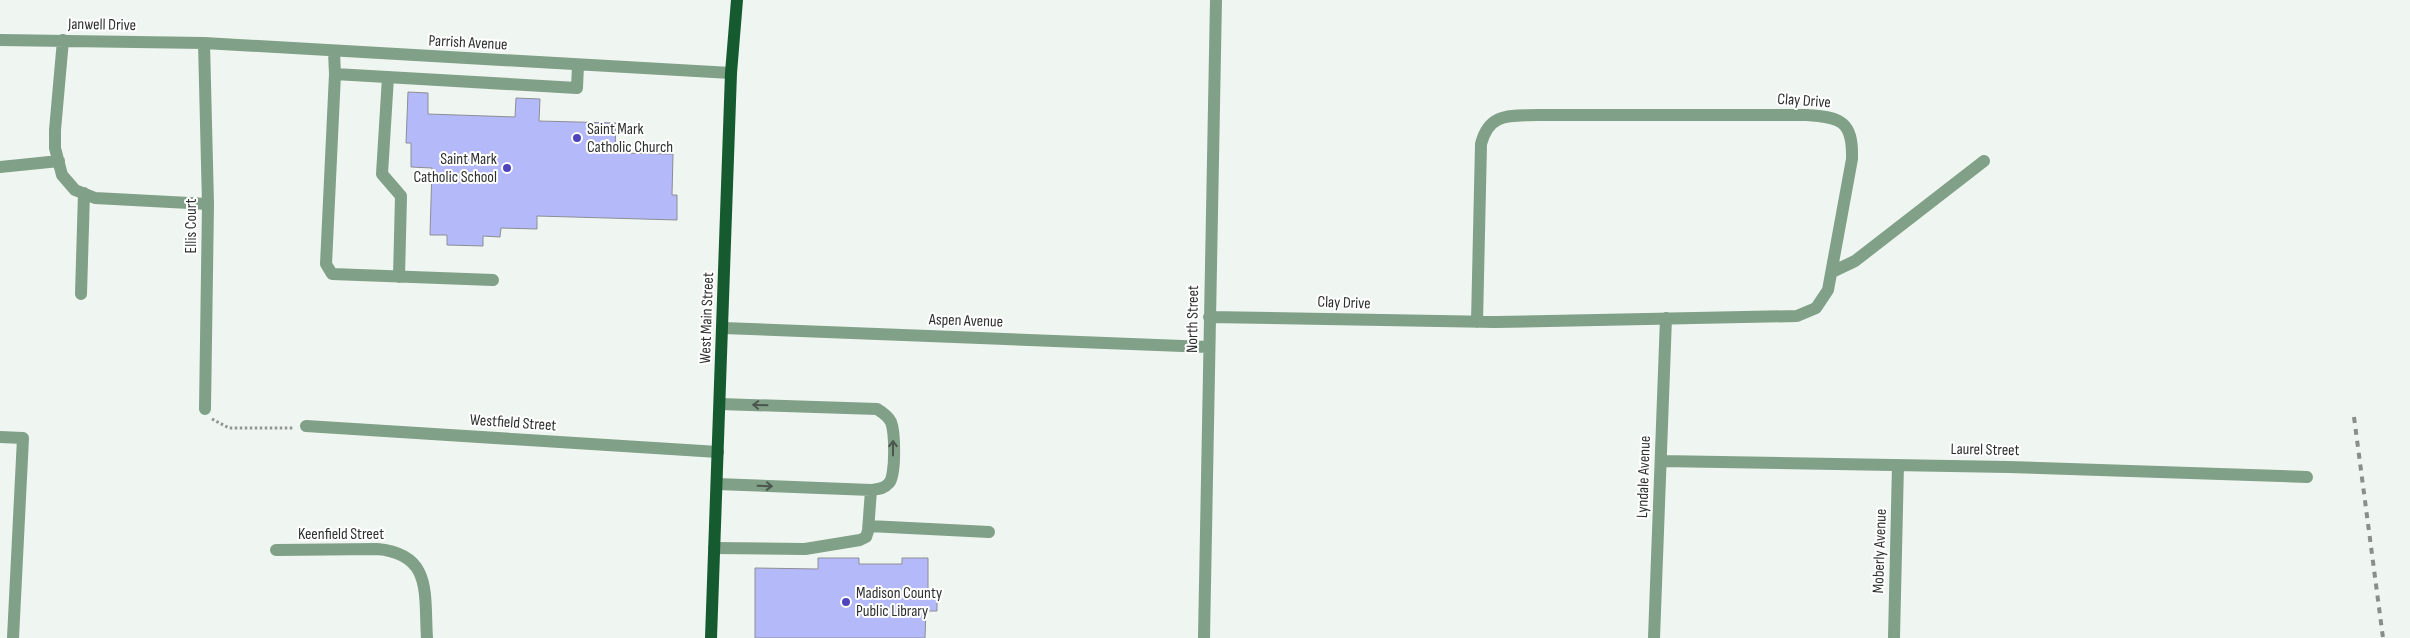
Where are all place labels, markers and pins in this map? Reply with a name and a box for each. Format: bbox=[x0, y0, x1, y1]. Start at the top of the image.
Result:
place label: Saint Mark Catholic Church bbox=[587, 120, 673, 157]
marker: Saint Mark Catholic Church bbox=[571, 132, 583, 144]
place label: Saint Mark Catholic School bbox=[413, 150, 497, 187]
marker: Saint Mark Catholic School bbox=[501, 162, 513, 174]
place label: Madison County Public Library bbox=[856, 584, 942, 621]
marker: Madison County Public Library bbox=[840, 596, 852, 608]

